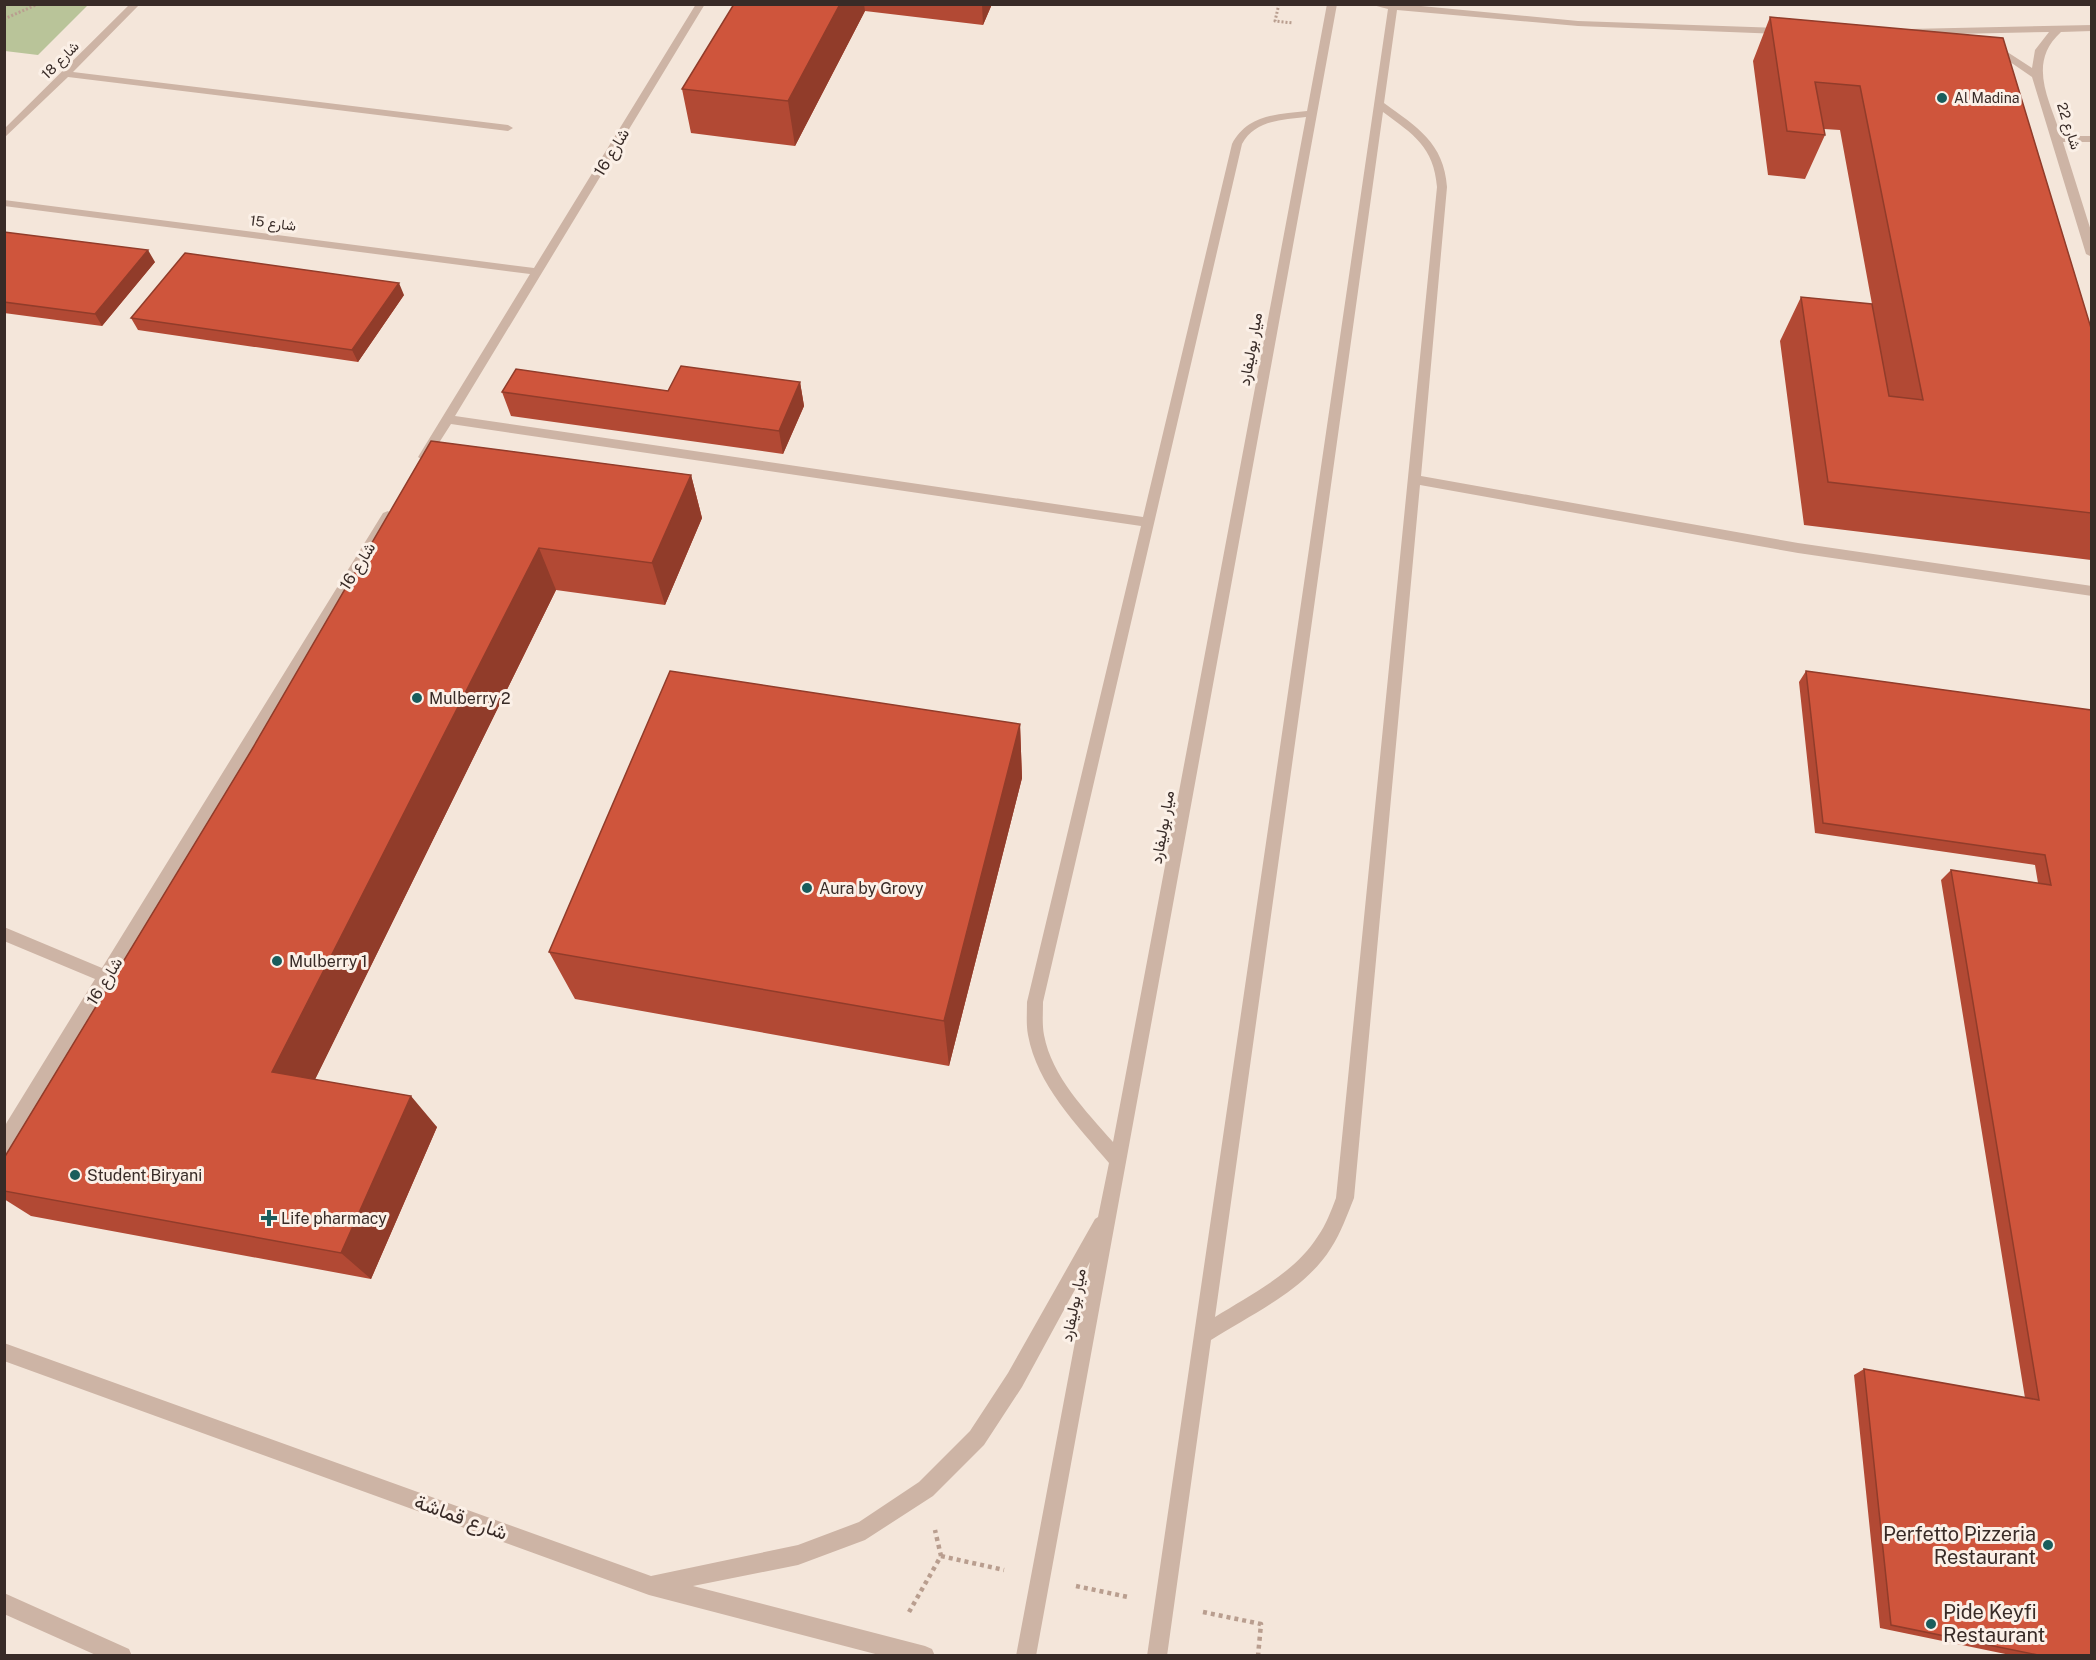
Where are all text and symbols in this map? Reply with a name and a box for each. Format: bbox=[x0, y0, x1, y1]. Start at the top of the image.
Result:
street label: شارع 18 bbox=[38, 38, 84, 84]
place label: Al Madina bbox=[1954, 90, 2019, 106]
marker: Al Madina bbox=[1935, 91, 1949, 105]
street label: شارع 22 bbox=[2051, 101, 2084, 152]
street label: شارع 16 bbox=[590, 125, 635, 181]
street label: شارع 15 bbox=[249, 212, 297, 237]
street label: ميار بوليفارد bbox=[1235, 311, 1267, 387]
street label: شارع 16 bbox=[335, 539, 381, 595]
place label: Mulberry 2 bbox=[429, 689, 511, 708]
marker: Mulberry 2 bbox=[410, 691, 424, 705]
street label: ميار بوليفارد bbox=[1147, 789, 1179, 865]
place label: Aura by Grovy bbox=[819, 879, 924, 898]
marker: Aura by Grovy bbox=[800, 881, 814, 895]
place label: Mulberry 1 bbox=[289, 952, 368, 971]
street label: شارع 16 bbox=[82, 954, 128, 1010]
marker: Mulberry 1 bbox=[270, 954, 284, 968]
place label: Student Biryani bbox=[87, 1166, 202, 1185]
marker: Student Biryani bbox=[68, 1168, 82, 1182]
place label: Life pharmacy bbox=[281, 1209, 387, 1228]
marker: Life pharmacy bbox=[262, 1211, 276, 1225]
street label: ميار بوليفارد bbox=[1057, 1267, 1091, 1344]
street label: شارع قماشة bbox=[411, 1489, 511, 1547]
place label: Perfetto Pizzeria Restaurant bbox=[1883, 1522, 2036, 1569]
marker: Perfetto Pizzeria Restaurant bbox=[2041, 1538, 2055, 1552]
place label: Pide Keyfi Restaurant bbox=[1943, 1600, 2045, 1647]
marker: Pide Keyfi Restaurant bbox=[1924, 1617, 1938, 1631]

